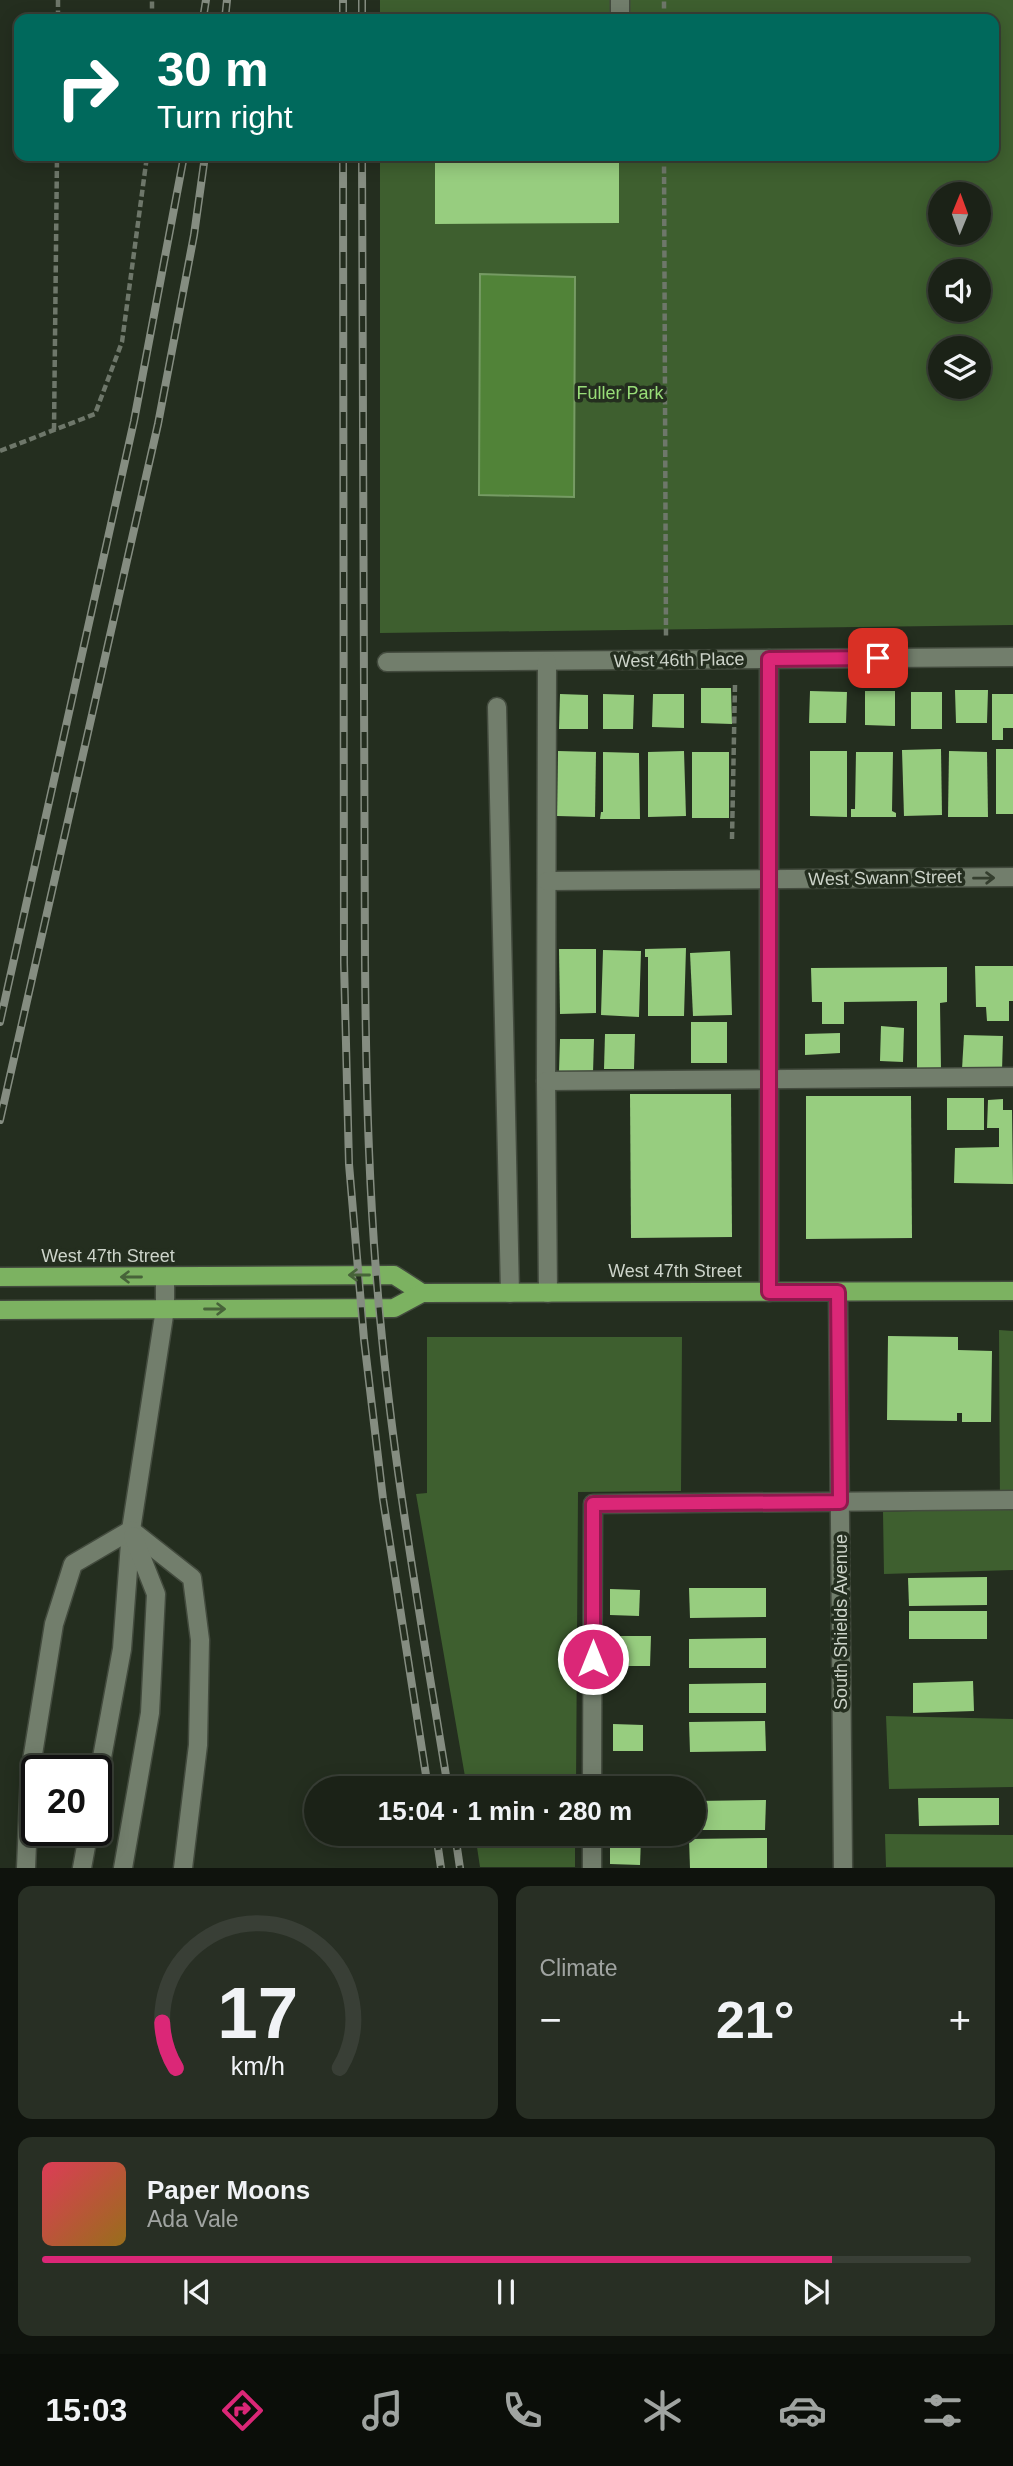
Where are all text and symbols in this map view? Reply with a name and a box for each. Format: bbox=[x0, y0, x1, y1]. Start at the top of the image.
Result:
icon: right bbox=[42, 42, 133, 133]
text: 30 m bbox=[157, 42, 269, 96]
text: Turn right bbox=[157, 99, 293, 135]
north arrow bbox=[928, 182, 990, 245]
map controls bbox=[928, 182, 991, 399]
button: sound bbox=[928, 259, 991, 322]
button: layers bbox=[928, 336, 991, 399]
park label: Fuller Park bbox=[576, 383, 665, 403]
pin bbox=[848, 628, 908, 688]
icon: arrive bbox=[859, 639, 897, 677]
street label: West 46th Place bbox=[613, 649, 745, 671]
street label: West Swann Street bbox=[808, 867, 962, 889]
one-way arrow bbox=[973, 871, 996, 884]
street label: West 47th Street bbox=[41, 1246, 175, 1266]
street label: West 47th Street bbox=[608, 1261, 742, 1281]
one-way arrow bbox=[347, 1268, 370, 1282]
one-way arrow bbox=[120, 1270, 143, 1284]
one-way arrow bbox=[203, 1302, 226, 1316]
street label: South Shields Avenue bbox=[831, 1534, 851, 1710]
position arrow bbox=[556, 1622, 630, 1696]
speed limit sign: 20 bbox=[21, 1755, 112, 1846]
text: 15:04 · 1 min · 280 m bbox=[378, 1796, 632, 1826]
text: Climate bbox=[540, 1955, 617, 1981]
text: 17 bbox=[217, 1973, 298, 2054]
text: 21° bbox=[716, 1991, 795, 2049]
text: − bbox=[540, 1999, 562, 2041]
text: + bbox=[949, 1999, 971, 2041]
text: km/h bbox=[231, 2052, 285, 2080]
text: Paper Moons bbox=[147, 2175, 310, 2205]
text: Ada Vale bbox=[147, 2206, 239, 2232]
icon: previous bbox=[178, 2273, 216, 2311]
icon: pause bbox=[487, 2273, 525, 2311]
icon: next bbox=[797, 2273, 835, 2311]
icon: directions bbox=[218, 2386, 267, 2435]
icon: music bbox=[358, 2386, 407, 2435]
icon: phone bbox=[498, 2386, 547, 2435]
icon: climate bbox=[638, 2386, 687, 2435]
icon: car bbox=[778, 2386, 827, 2435]
icon: filters bbox=[918, 2386, 967, 2435]
text: 15:03 bbox=[46, 2392, 127, 2428]

